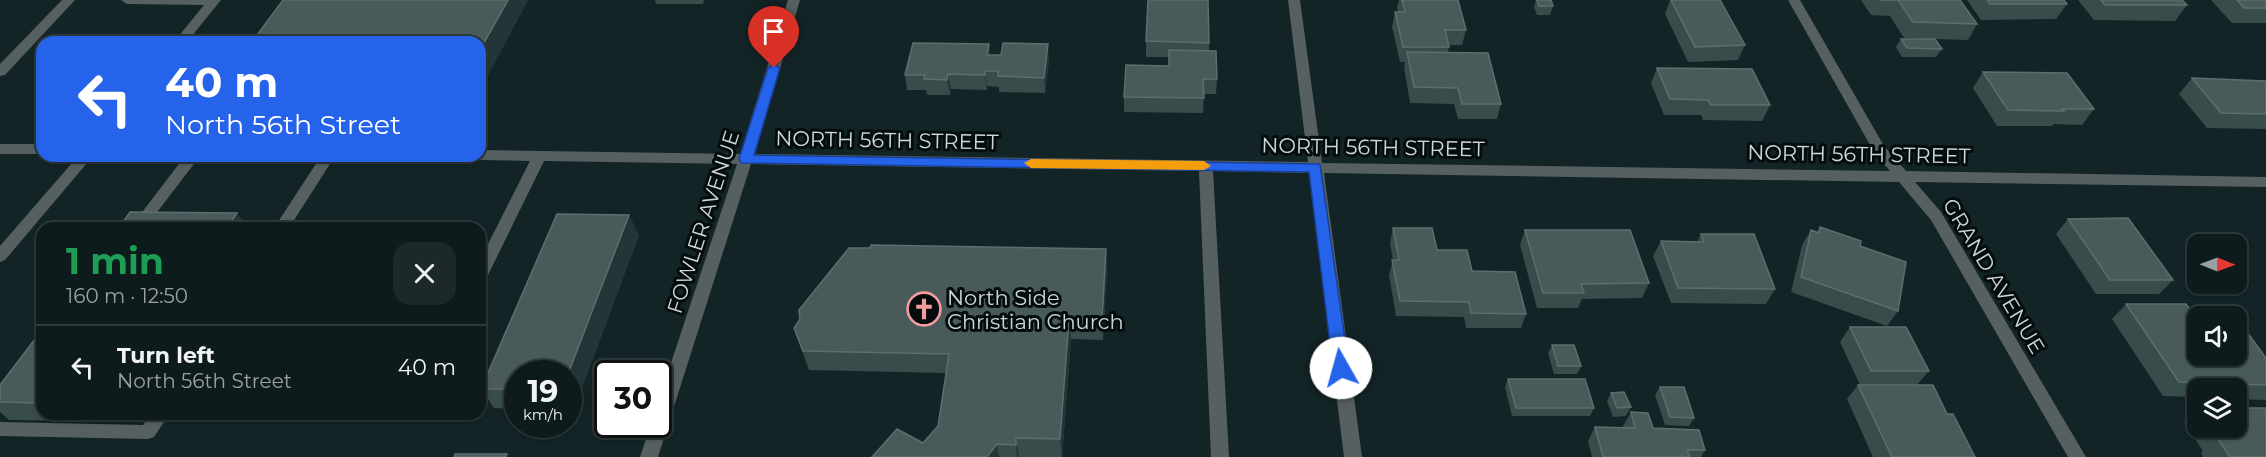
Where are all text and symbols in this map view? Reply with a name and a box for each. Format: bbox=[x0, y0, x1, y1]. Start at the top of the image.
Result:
pin bbox=[748, 6, 799, 68]
icon: arrive bbox=[757, 15, 790, 48]
text: 40 m bbox=[165, 56, 278, 108]
icon: left bbox=[66, 60, 144, 138]
text: North 56th Street bbox=[165, 108, 401, 141]
street label: NORTH 56TH STREET bbox=[775, 126, 999, 154]
street label: FOWLER AVENUE bbox=[662, 127, 744, 317]
street label: NORTH 56TH STREET bbox=[1261, 133, 1485, 161]
street label: NORTH 56TH STREET bbox=[1747, 140, 1971, 168]
street label: GRAND AVENUE bbox=[1938, 194, 2050, 358]
north arrow bbox=[2187, 234, 2247, 294]
map controls bbox=[2187, 234, 2247, 438]
text: 1 min bbox=[66, 239, 164, 283]
button: close bbox=[393, 242, 456, 305]
text: 160 m · 12:50 bbox=[66, 284, 188, 308]
place label: North Side Christian Church bbox=[947, 285, 1124, 334]
church icon: North Side Christian Church bbox=[906, 291, 942, 327]
button: sound bbox=[2187, 306, 2247, 366]
position arrow bbox=[1309, 336, 1373, 400]
text: Turn left bbox=[117, 342, 215, 369]
icon: left bbox=[66, 351, 99, 384]
text: 40 m bbox=[398, 354, 456, 381]
speed limit sign: 30 bbox=[594, 360, 672, 438]
text: North 56th Street bbox=[117, 369, 292, 393]
text: 19 bbox=[528, 373, 558, 410]
button: layers bbox=[2187, 378, 2247, 438]
text: km/h bbox=[523, 405, 563, 424]

